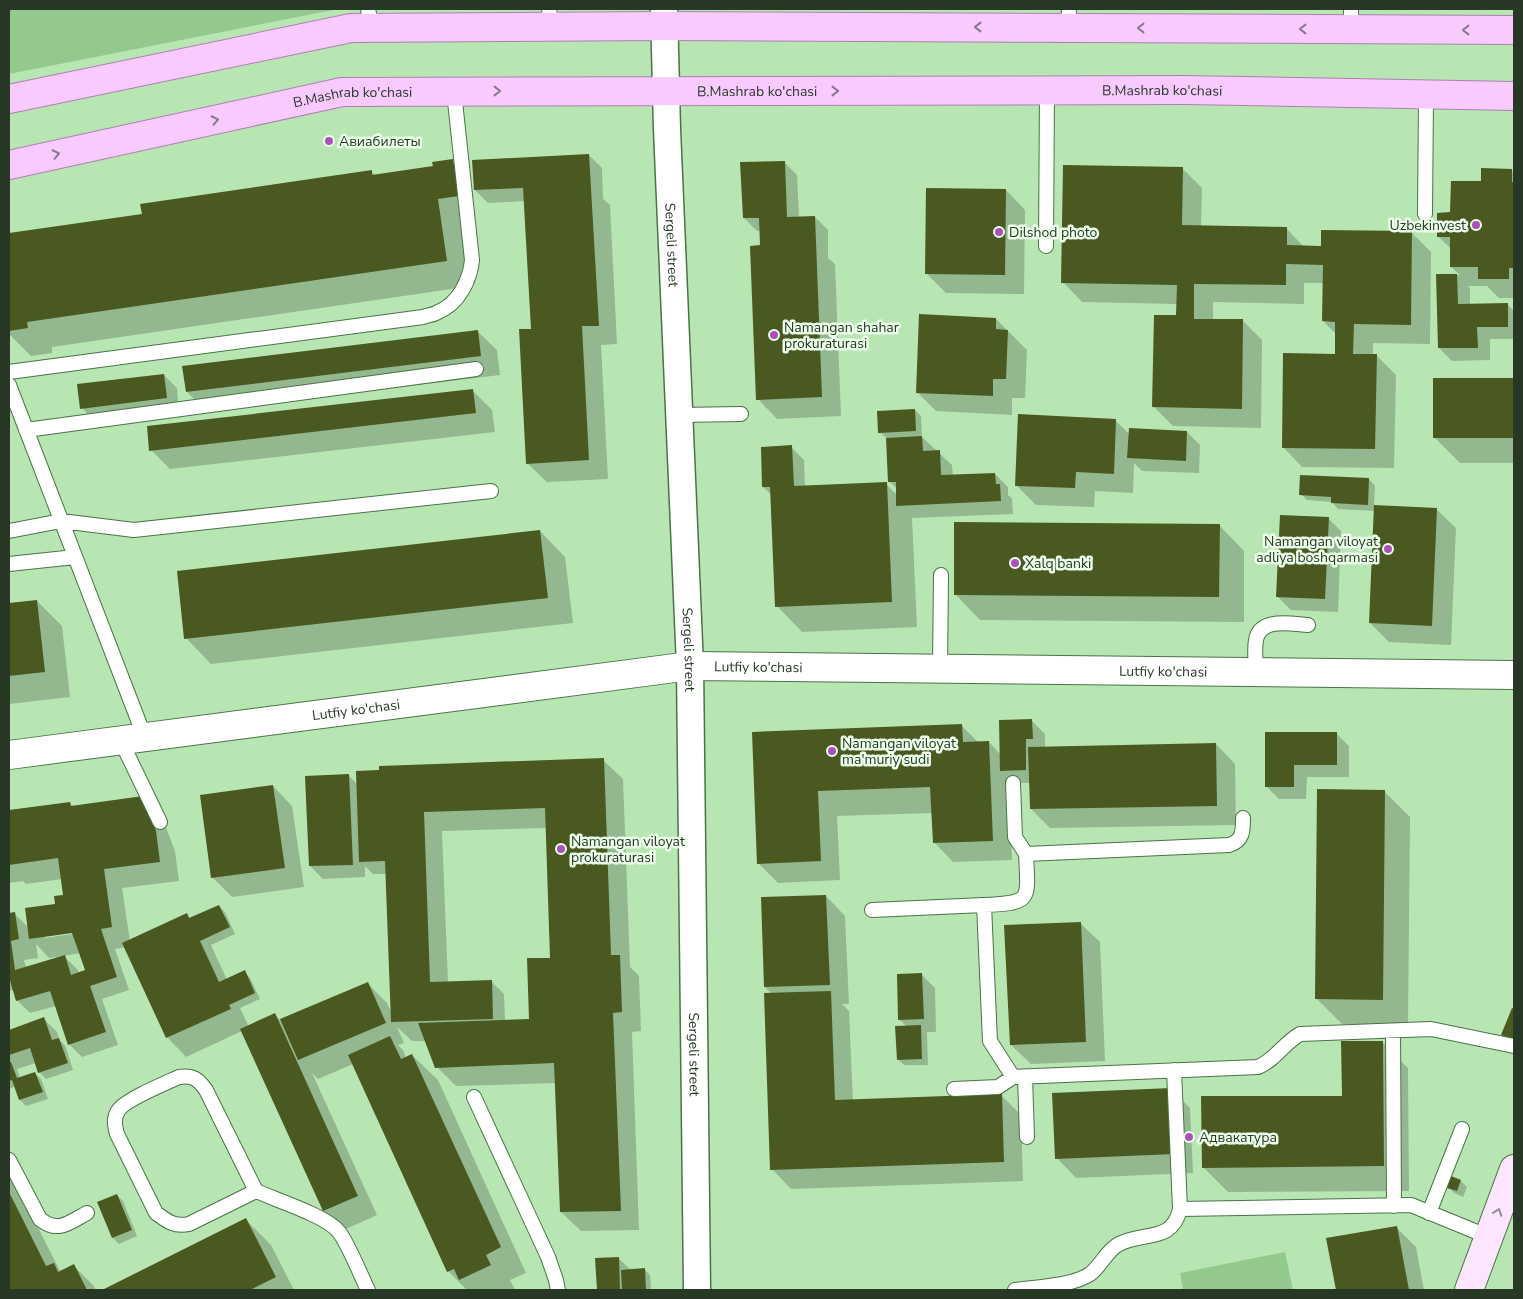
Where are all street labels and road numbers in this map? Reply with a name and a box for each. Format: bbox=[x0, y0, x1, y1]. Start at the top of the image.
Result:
street label: B.Mashrab ko'chasi bbox=[1102, 80, 1222, 100]
street label: B.Mashrab ko'chasi bbox=[697, 81, 817, 101]
street label: B.Mashrab ko'chasi bbox=[291, 82, 412, 112]
street label: Sergeli street bbox=[661, 202, 683, 287]
street label: Sergeli street bbox=[678, 607, 700, 692]
street label: Lutfiy ko'chasi bbox=[714, 657, 803, 677]
street label: Lutfiy ko'chasi bbox=[1119, 661, 1208, 681]
street label: Lutfiy ko'chasi bbox=[311, 694, 401, 725]
street label: Sergeli street bbox=[684, 1012, 704, 1097]

